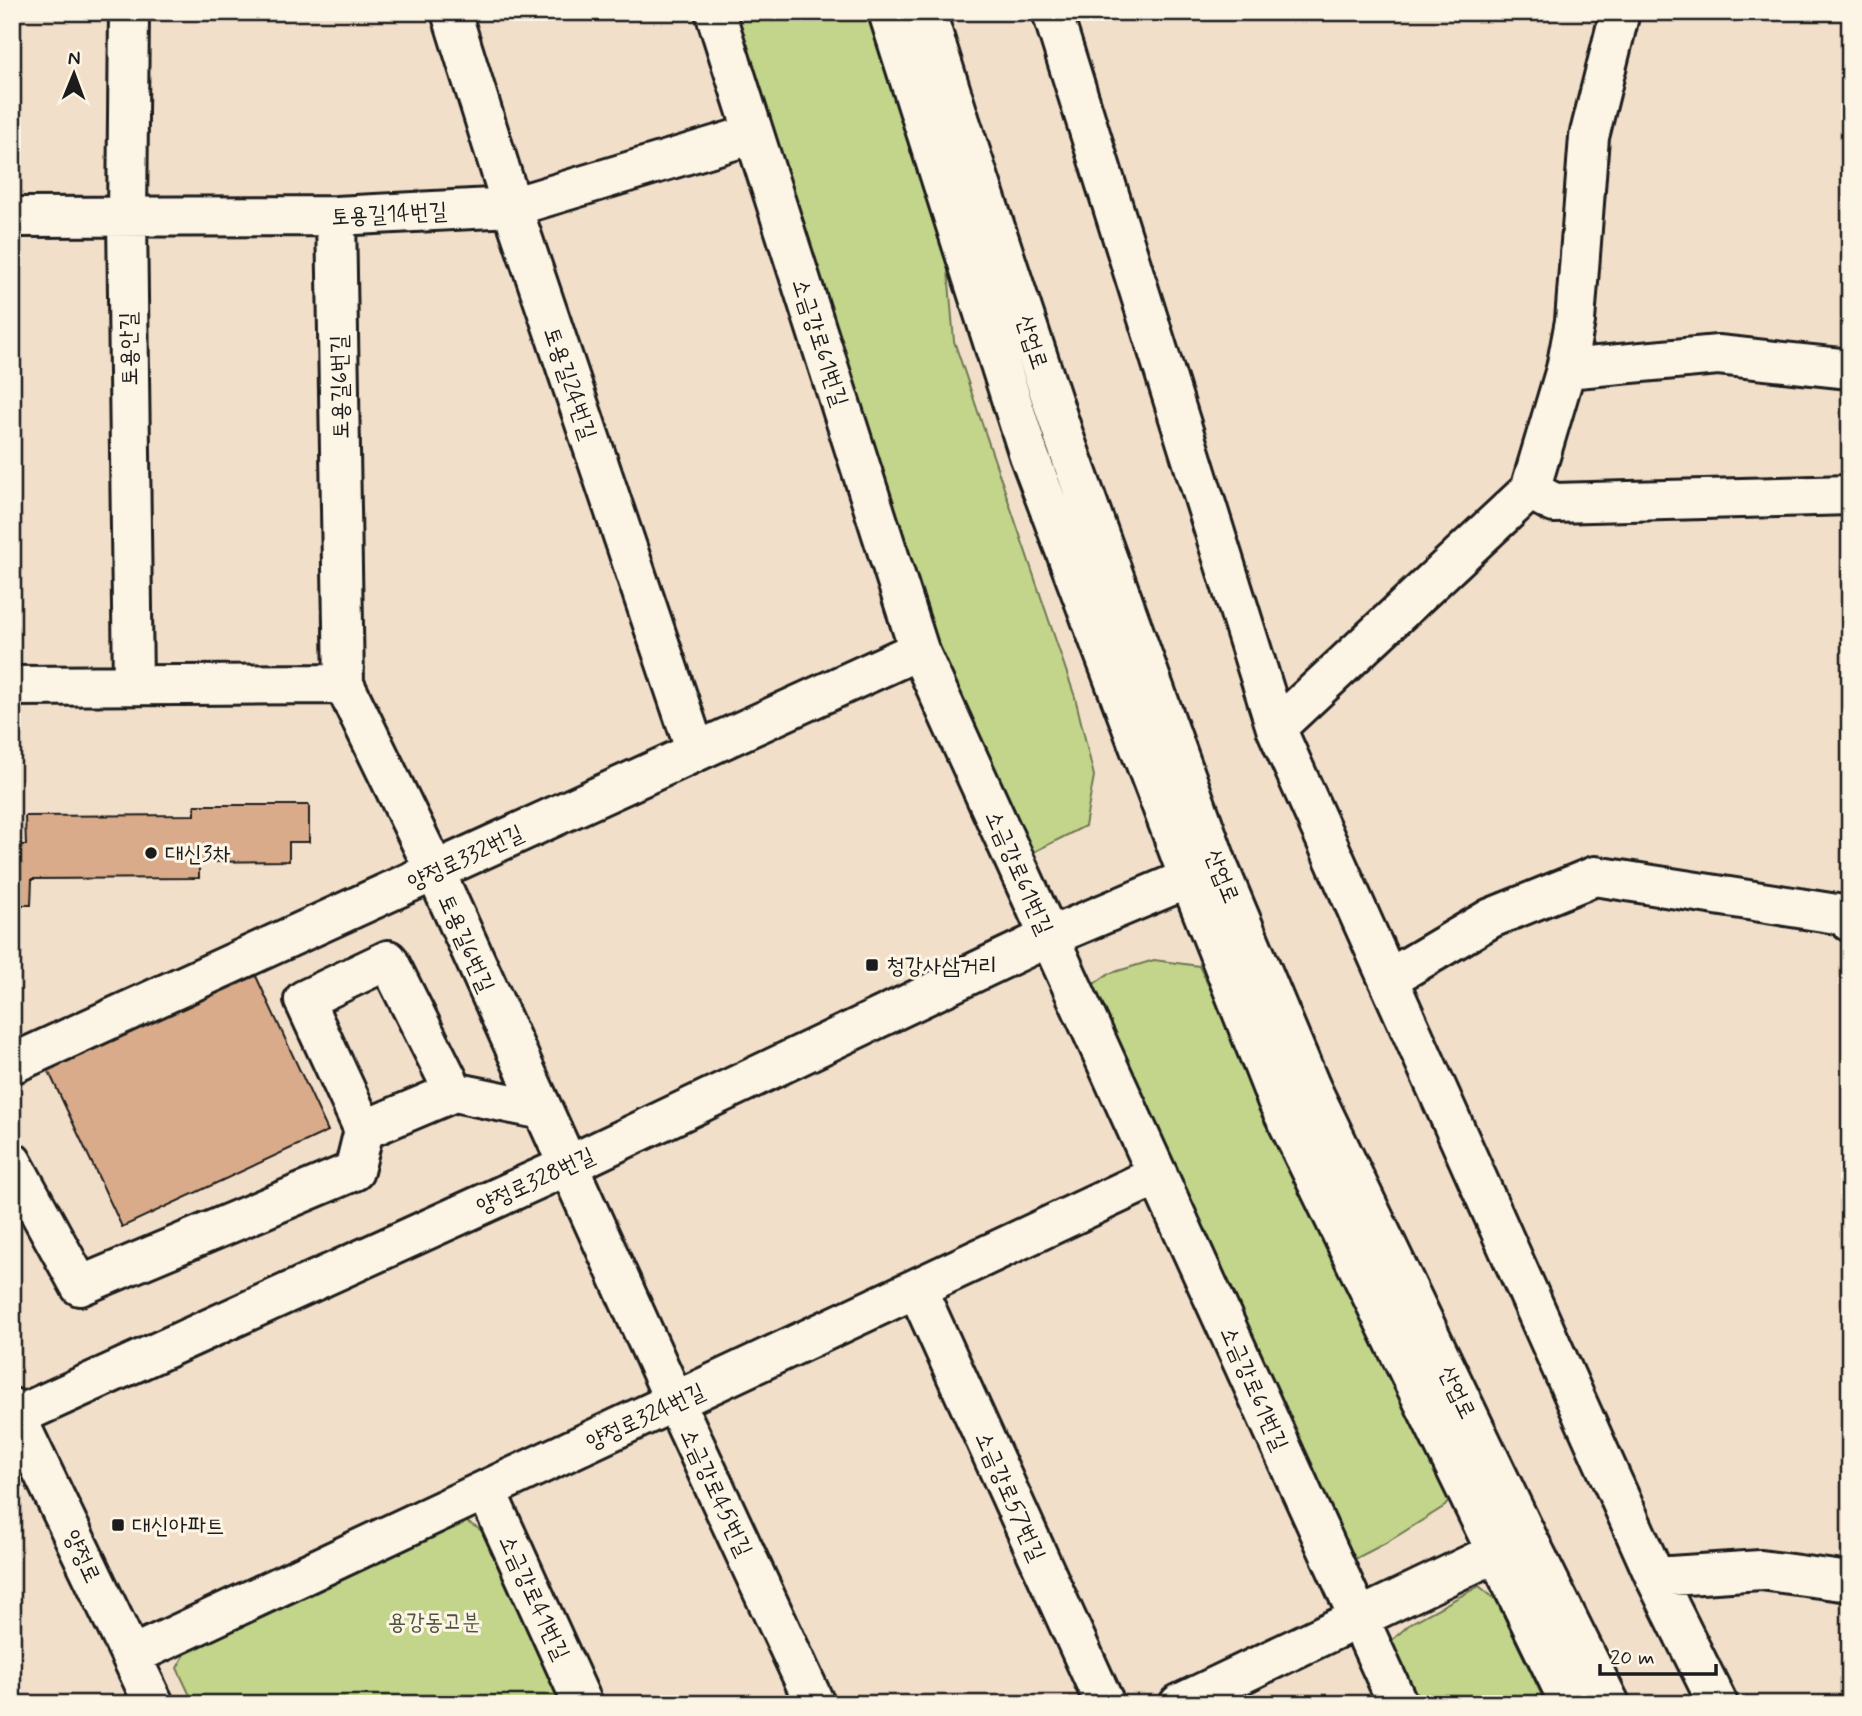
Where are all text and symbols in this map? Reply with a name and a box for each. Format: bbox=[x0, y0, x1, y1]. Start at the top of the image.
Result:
north arrow bbox=[38, 38, 108, 108]
text: N bbox=[68, 46, 81, 71]
street label: 토용길14번길 bbox=[330, 197, 448, 233]
street label: 소금강로61번길 bbox=[784, 275, 854, 411]
street label: 토용안길 bbox=[114, 312, 146, 386]
street label: 산업로 bbox=[1008, 312, 1054, 374]
street label: 토용길24번길 bbox=[536, 323, 602, 444]
street label: 토용길6번길 bbox=[325, 335, 357, 439]
street label: 소금강로61번길 bbox=[977, 806, 1059, 940]
street label: 양정로332번길 bbox=[403, 819, 529, 899]
place label: 대신3차 bbox=[165, 840, 231, 870]
marker: 대신3차 bbox=[143, 845, 159, 861]
street label: 산업로 bbox=[1197, 845, 1245, 908]
street label: 토용길6번길 bbox=[430, 890, 500, 998]
place label: 청강사삼거리 bbox=[886, 952, 997, 982]
marker: 청강사삼거리 bbox=[864, 957, 880, 973]
street label: 양정로328번길 bbox=[472, 1141, 600, 1222]
street label: 소금강로61번길 bbox=[1212, 1322, 1294, 1456]
street label: 산업로 bbox=[1431, 1361, 1482, 1424]
street label: 양정로324번길 bbox=[582, 1377, 710, 1458]
street label: 소금강로45번길 bbox=[672, 1424, 758, 1562]
street label: 소금강로57번길 bbox=[967, 1427, 1051, 1566]
place label: 대신아파트 bbox=[132, 1512, 225, 1542]
marker: 대신아파트 bbox=[110, 1517, 126, 1533]
street label: 양정로 bbox=[56, 1525, 107, 1588]
street label: 소금강로41번길 bbox=[491, 1530, 575, 1665]
park label: 용강동고분 bbox=[388, 1608, 480, 1638]
scale bar bbox=[1600, 1632, 1715, 1676]
text: 20 m bbox=[1610, 1644, 1655, 1672]

